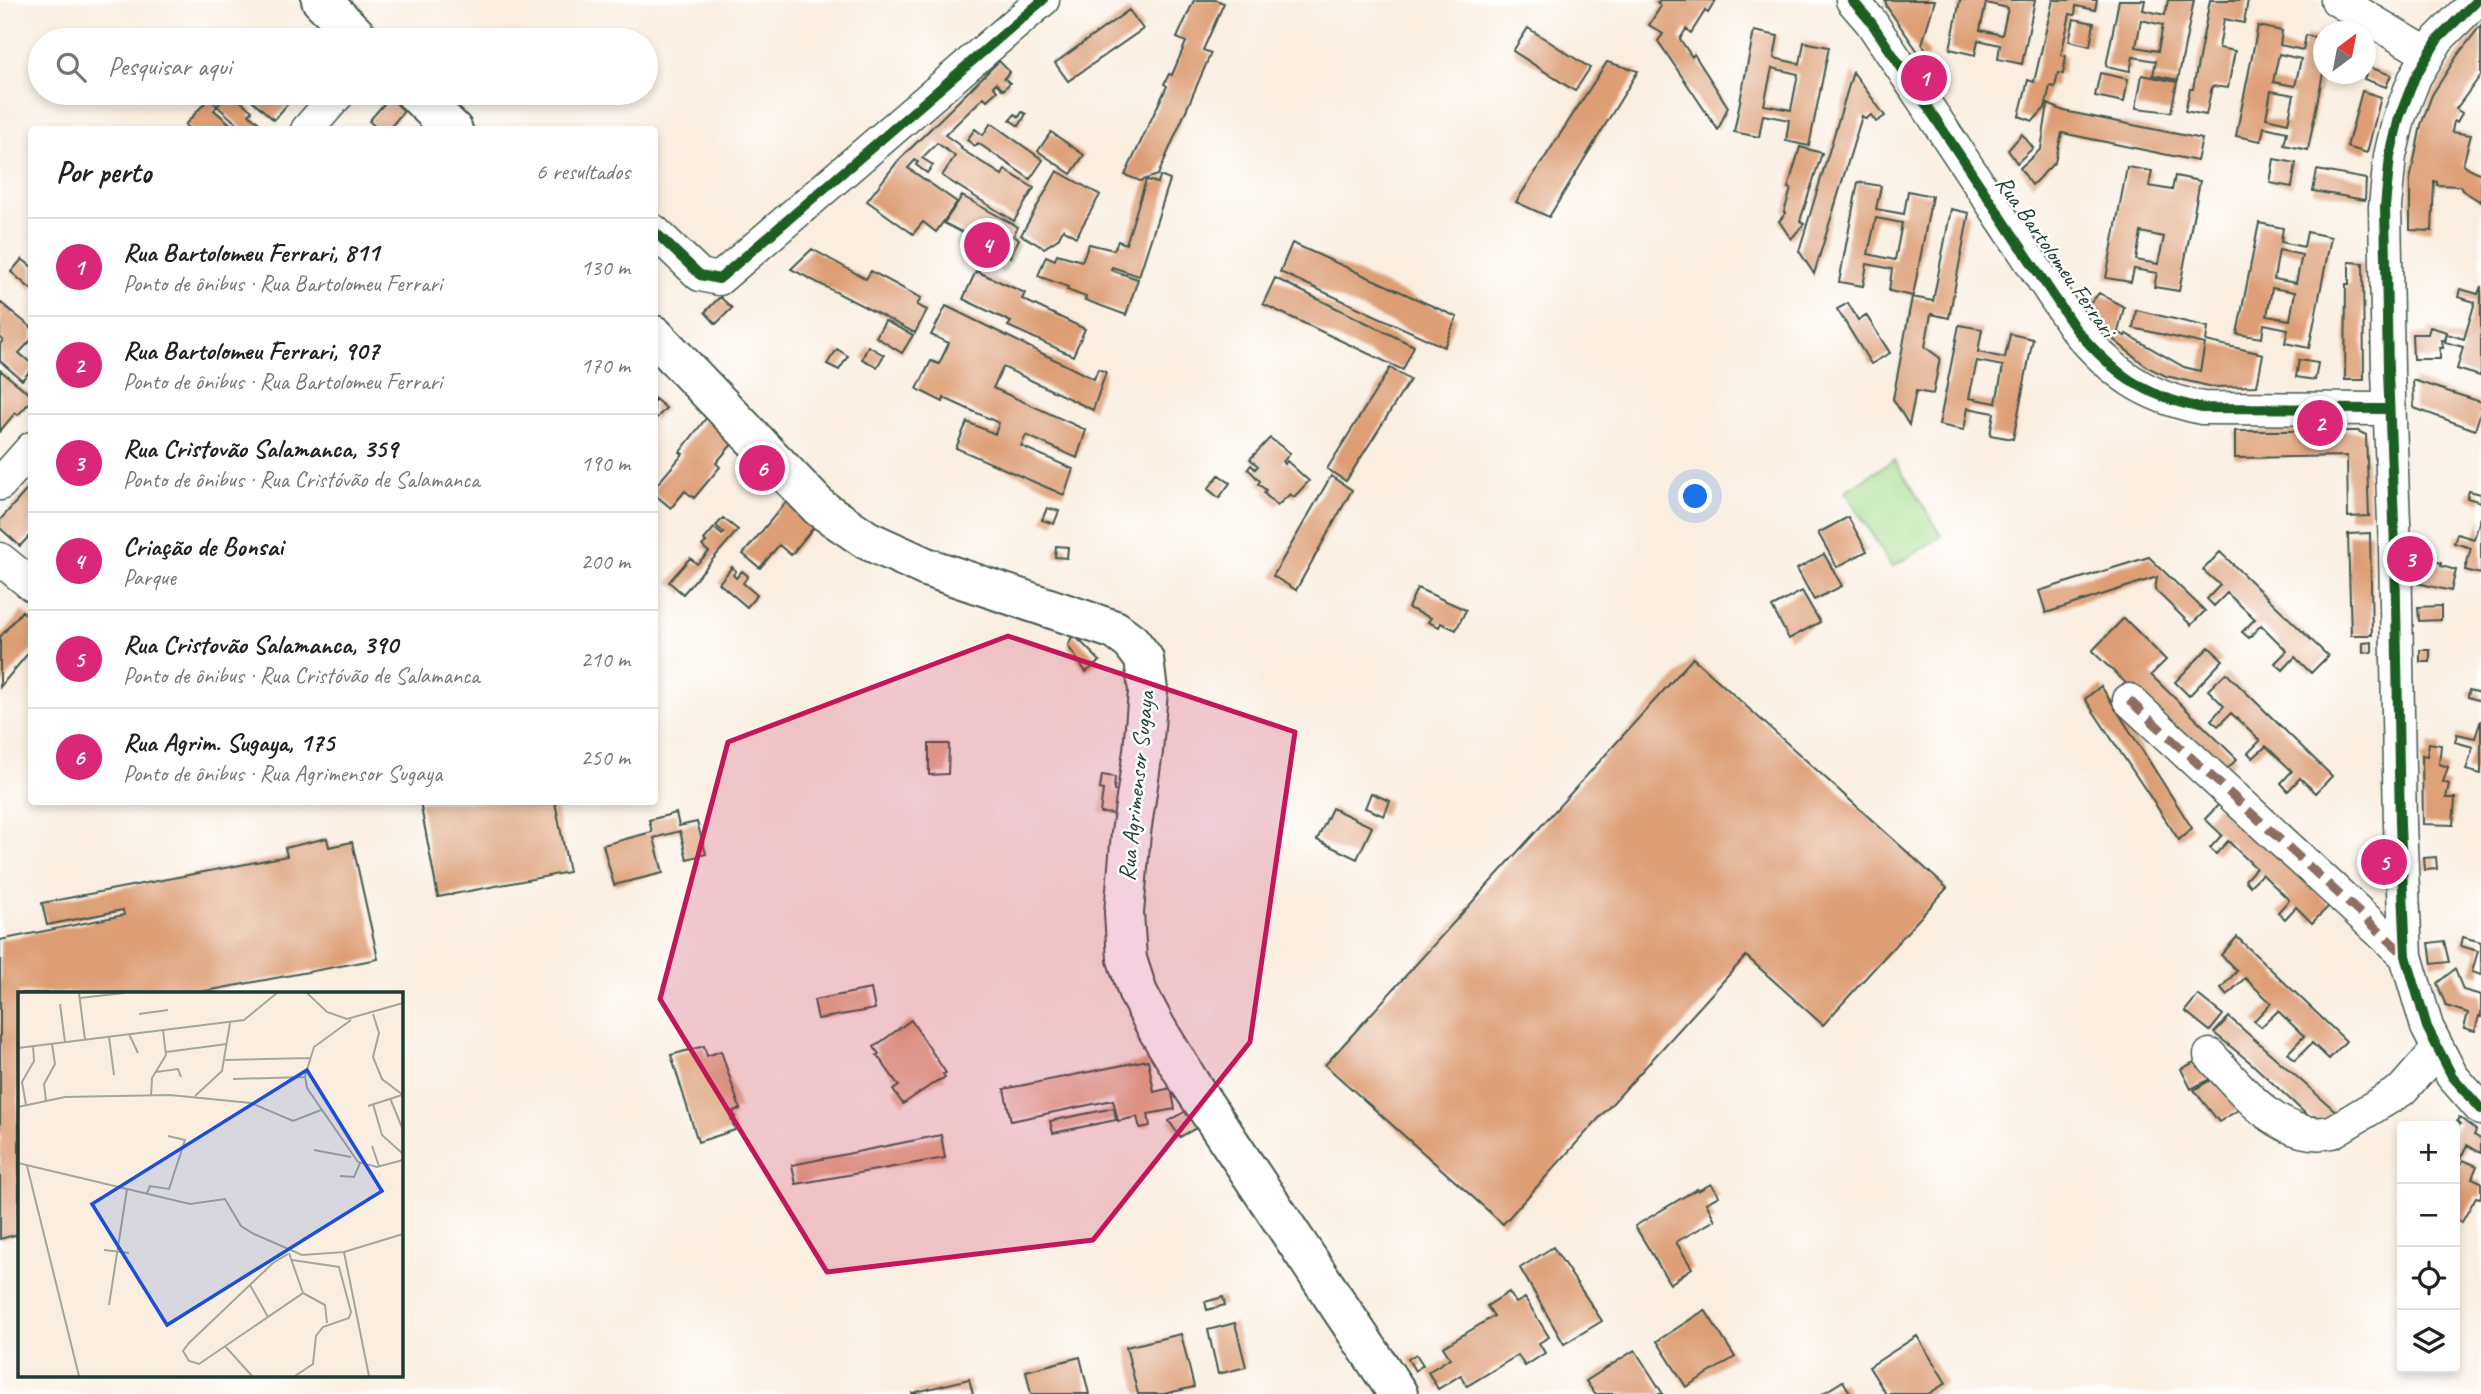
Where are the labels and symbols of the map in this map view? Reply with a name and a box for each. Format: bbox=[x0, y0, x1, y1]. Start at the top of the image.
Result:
north arrow bbox=[2313, 21, 2376, 84]
pin: 1 bbox=[1901, 52, 1947, 104]
street label: Rua Bartolomeu Ferrari bbox=[1989, 169, 2124, 345]
pin: 4 bbox=[964, 219, 1010, 271]
pin: 2 bbox=[2297, 397, 2343, 449]
pin: 6 bbox=[739, 442, 785, 494]
your location bbox=[1678, 479, 1712, 513]
pin: 3 bbox=[2387, 533, 2433, 585]
street label: Rua Agrimensor Sugaya bbox=[1111, 688, 1161, 882]
pin: 5 bbox=[2361, 836, 2407, 888]
inset map bbox=[18, 992, 402, 1376]

